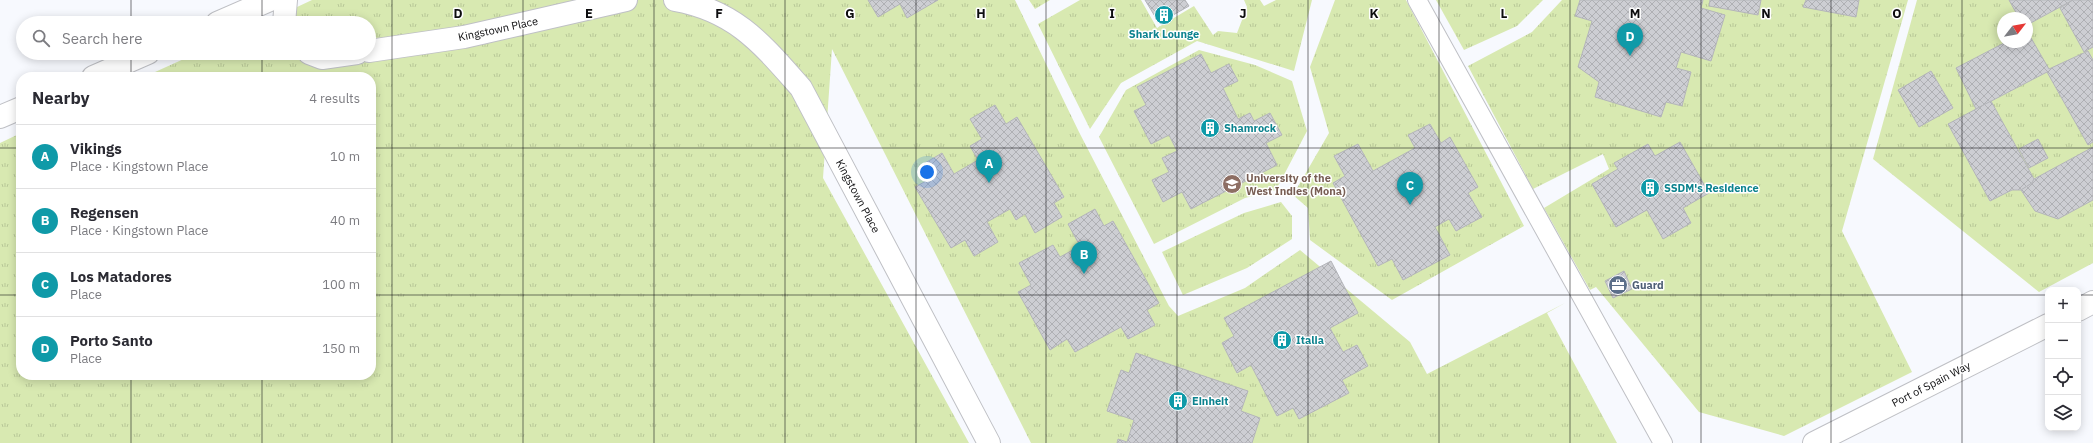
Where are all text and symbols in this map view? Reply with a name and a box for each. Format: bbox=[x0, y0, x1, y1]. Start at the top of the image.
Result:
building icon: Shark Lounge bbox=[1153, 4, 1175, 26]
text: D bbox=[453, 5, 463, 22]
text: E bbox=[585, 5, 593, 22]
text: F bbox=[715, 5, 723, 22]
text: G bbox=[845, 5, 855, 22]
text: H bbox=[976, 5, 986, 22]
text: I bbox=[1109, 5, 1115, 22]
text: J bbox=[1239, 5, 1247, 22]
text: K bbox=[1369, 5, 1379, 22]
text: L bbox=[1501, 5, 1508, 22]
text: M bbox=[1630, 5, 1640, 22]
text: N bbox=[1761, 5, 1771, 22]
text: O bbox=[1892, 5, 1902, 22]
north arrow bbox=[1997, 12, 2033, 48]
street label: Kingstown Place bbox=[457, 14, 539, 44]
search box bbox=[16, 16, 376, 60]
pin: D bbox=[1617, 23, 1643, 56]
icon: search bbox=[30, 27, 52, 49]
place label: Shark Lounge bbox=[1129, 27, 1199, 41]
text: Search here bbox=[62, 29, 142, 48]
text: Nearby bbox=[32, 87, 90, 109]
text: 4 results bbox=[309, 90, 360, 107]
building icon: Shamrock bbox=[1199, 117, 1221, 139]
place label: Shamrock bbox=[1224, 121, 1277, 135]
text: Vikings bbox=[70, 139, 122, 158]
text: A bbox=[41, 148, 49, 165]
text: 10 m bbox=[330, 148, 360, 165]
pin: A bbox=[976, 150, 1002, 183]
street label: Kingstown Place bbox=[833, 157, 883, 235]
text: Place · Kingstown Place bbox=[70, 158, 208, 175]
your location bbox=[917, 162, 937, 182]
place label: University of the West Indies (Mona) bbox=[1246, 171, 1346, 198]
pin: C bbox=[1397, 172, 1423, 205]
school or university icon: University of the West Indies (Mona) bbox=[1221, 173, 1243, 195]
building icon: SSDM's Residence bbox=[1639, 177, 1661, 199]
place label: SSDM's Residence bbox=[1664, 181, 1759, 195]
text: Regensen bbox=[70, 203, 139, 222]
text: B bbox=[41, 212, 49, 229]
text: 40 m bbox=[330, 212, 360, 229]
text: Place · Kingstown Place bbox=[70, 222, 208, 239]
pin: B bbox=[1071, 241, 1097, 274]
text: Los Matadores bbox=[70, 267, 172, 286]
office icon: Guard bbox=[1607, 274, 1629, 296]
text: C bbox=[41, 276, 49, 293]
text: 100 m bbox=[322, 276, 360, 293]
place label: Guard bbox=[1632, 278, 1664, 292]
text: Place bbox=[70, 286, 102, 303]
map controls bbox=[2045, 287, 2081, 431]
button: + bbox=[2045, 287, 2081, 323]
button: − bbox=[2045, 323, 2081, 359]
building icon: Italia bbox=[1271, 329, 1293, 351]
text: Porto Santo bbox=[70, 331, 153, 350]
place label: Italia bbox=[1296, 333, 1324, 347]
text: D bbox=[40, 340, 50, 357]
text: 150 m bbox=[322, 340, 360, 357]
text: Place bbox=[70, 350, 102, 367]
street label: Port of Spain Way bbox=[1889, 358, 1973, 410]
button: locate bbox=[2045, 359, 2081, 395]
building icon: Einheit bbox=[1167, 390, 1189, 412]
place label: Einheit bbox=[1192, 394, 1228, 408]
button: layers bbox=[2045, 395, 2081, 431]

